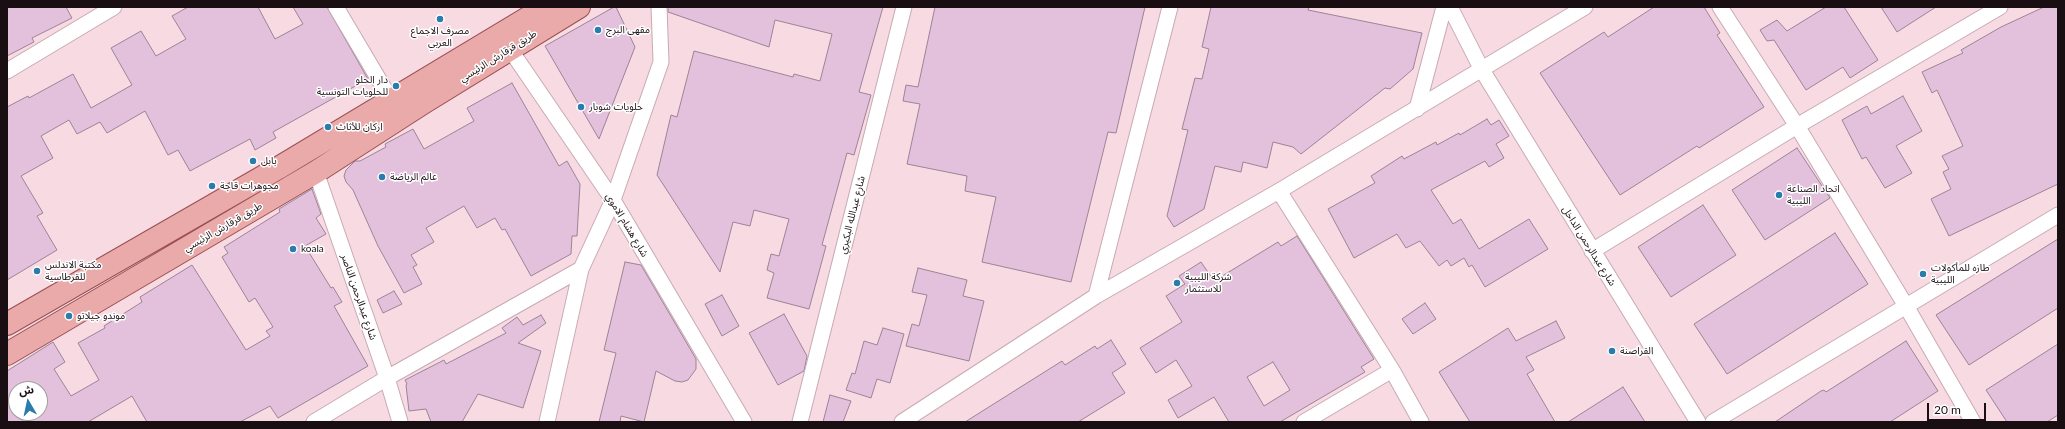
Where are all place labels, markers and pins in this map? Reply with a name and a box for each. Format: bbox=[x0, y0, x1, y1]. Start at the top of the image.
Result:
marker: مصرف الاجماع العربي bbox=[435, 14, 445, 24]
place label: مقهى البرج bbox=[606, 24, 650, 36]
place label: مصرف الاجماع العربي bbox=[411, 25, 469, 48]
marker: مقهى البرج bbox=[593, 25, 603, 35]
place label: دار الحلو للحلويات التونسية bbox=[317, 74, 388, 98]
marker: دار الحلو للحلويات التونسية bbox=[391, 81, 401, 91]
place label: حلويات شوبار bbox=[589, 101, 643, 113]
marker: حلويات شوبار bbox=[576, 102, 586, 112]
place label: اركان للأثاث bbox=[336, 121, 383, 133]
marker: اركان للأثاث bbox=[323, 122, 333, 132]
place label: بابل bbox=[261, 155, 277, 167]
marker: بابل bbox=[248, 156, 258, 166]
place label: عالم الرياضة bbox=[390, 171, 437, 183]
marker: عالم الرياضة bbox=[377, 172, 387, 182]
place label: مجوهرات قاجة bbox=[220, 180, 279, 192]
marker: مجوهرات قاجة bbox=[207, 181, 217, 191]
place label: اتحاد الصناعة الليبية bbox=[1787, 183, 1840, 206]
marker: اتحاد الصناعة الليبية bbox=[1774, 190, 1784, 200]
place label: koala bbox=[301, 243, 324, 255]
marker: koala bbox=[288, 244, 298, 254]
place label: مكتبة الاندلس للقرطاسية bbox=[45, 259, 101, 282]
place label: طازه للمأكولات الليبية bbox=[1931, 262, 1989, 286]
marker: مكتبة الاندلس للقرطاسية bbox=[32, 266, 42, 276]
marker: طازه للمأكولات الليبية bbox=[1918, 269, 1928, 279]
place label: شركة الليبية للاستثمار bbox=[1185, 271, 1232, 294]
marker: شركة الليبية للاستثمار bbox=[1172, 278, 1182, 288]
place label: موندو جيلاتو bbox=[77, 310, 125, 322]
marker: موندو جيلاتو bbox=[64, 311, 74, 321]
place label: القراصنة bbox=[1620, 345, 1653, 357]
marker: القراصنة bbox=[1607, 346, 1617, 356]

